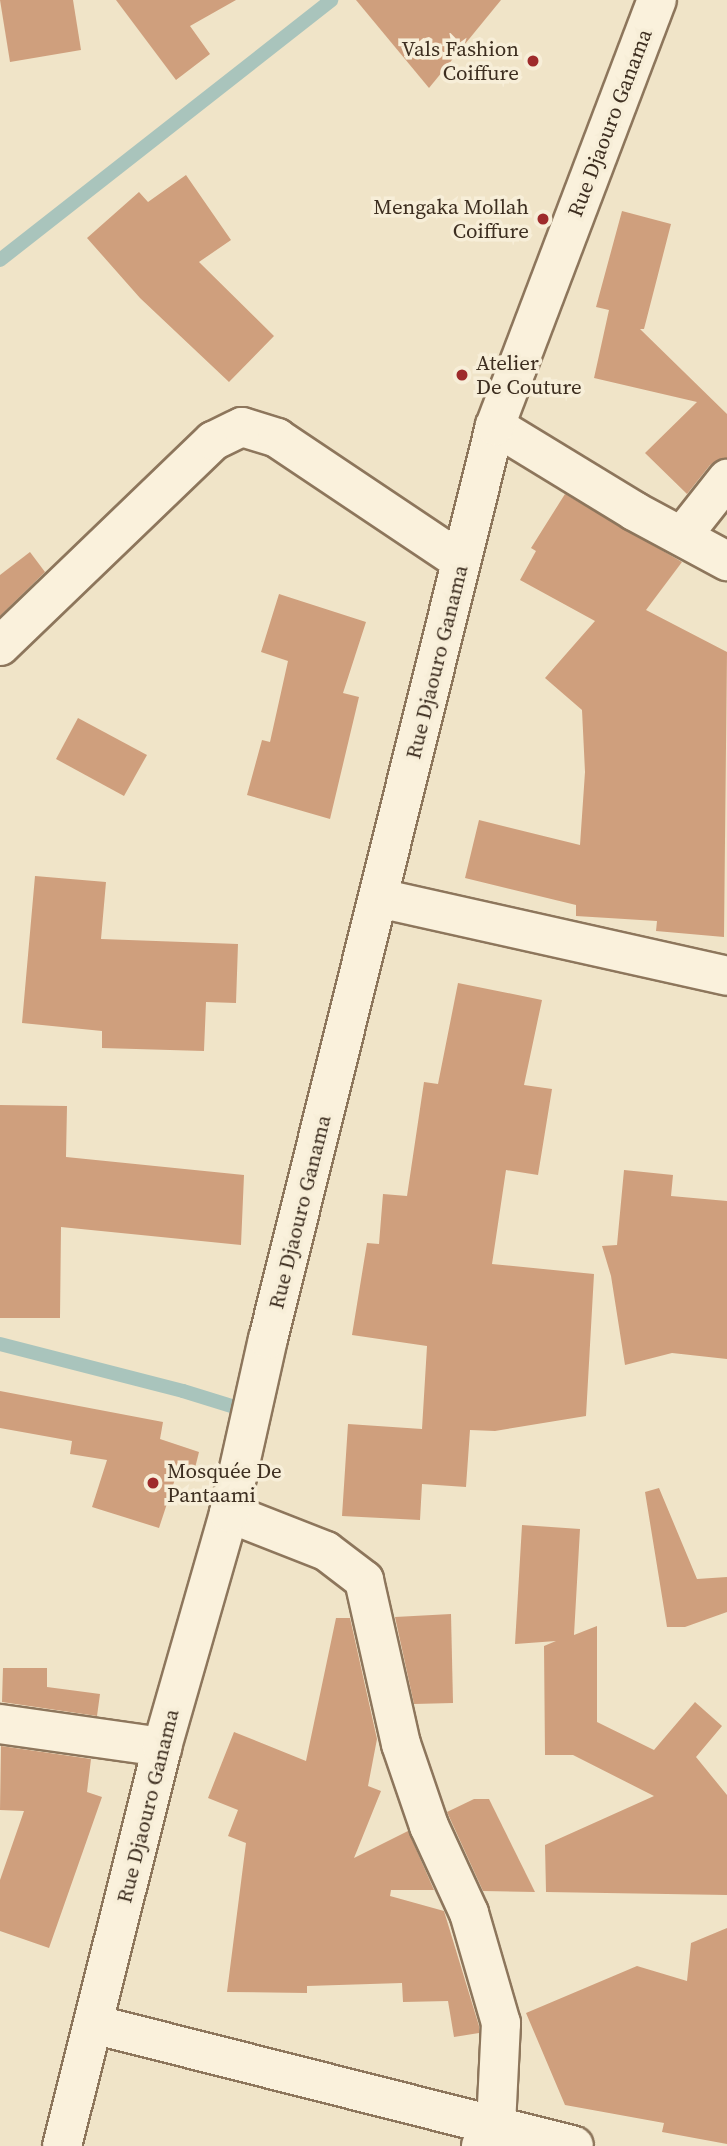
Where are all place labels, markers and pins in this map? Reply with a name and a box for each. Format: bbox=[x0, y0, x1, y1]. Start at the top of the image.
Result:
place label: Vals Fashion Coiffure bbox=[402, 36, 519, 86]
marker: Vals Fashion Coiffure bbox=[525, 53, 541, 69]
place label: Mengaka Mollah Coiffure bbox=[373, 194, 529, 244]
marker: Mengaka Mollah Coiffure bbox=[535, 211, 551, 227]
place label: Atelier De Couture bbox=[476, 350, 582, 400]
marker: Atelier De Couture bbox=[454, 367, 470, 383]
place label: Mosquée De Pantaami bbox=[167, 1458, 282, 1508]
marker: Mosquée De Pantaami bbox=[145, 1475, 161, 1491]

